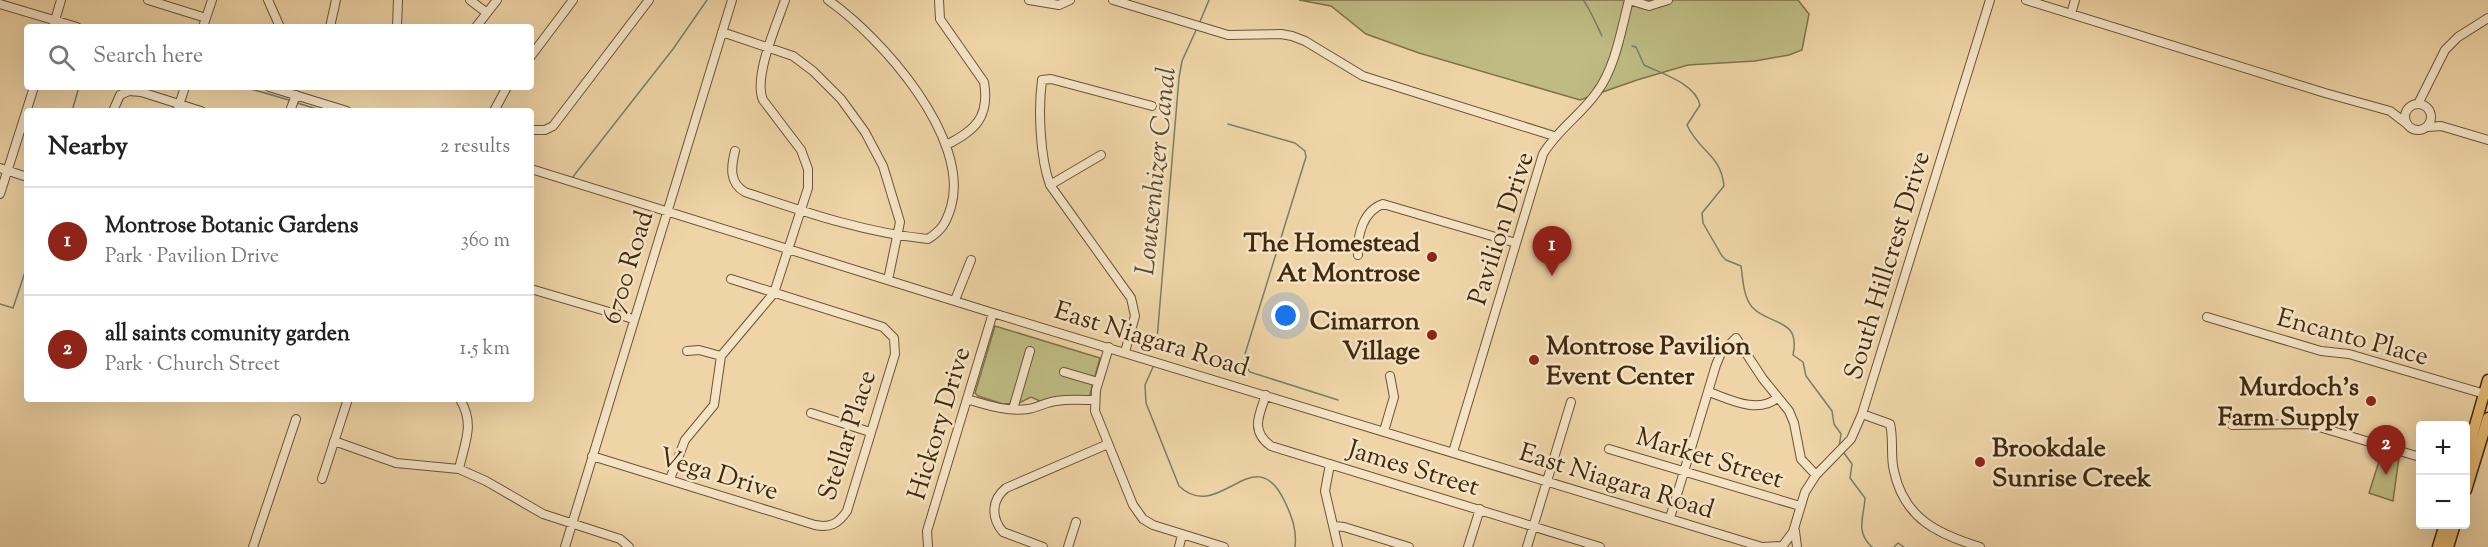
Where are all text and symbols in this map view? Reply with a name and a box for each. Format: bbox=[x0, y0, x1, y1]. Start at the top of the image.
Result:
search box bbox=[24, 24, 534, 90]
icon: search bbox=[45, 41, 78, 74]
text: Search here bbox=[93, 41, 203, 73]
water label: Loutsenhizer Canal bbox=[1127, 65, 1188, 277]
text: Nearby bbox=[48, 129, 128, 166]
text: 2 results bbox=[440, 133, 510, 162]
street label: Pavilion Drive bbox=[1460, 147, 1545, 310]
street label: South Hillcrest Drive bbox=[1836, 147, 1941, 385]
street label: 6700 Road bbox=[595, 206, 664, 329]
text: Montrose Botanic Gardens bbox=[105, 211, 359, 243]
place label: The Homestead At Montrose bbox=[1243, 226, 1420, 293]
pin: 1 bbox=[1532, 226, 1572, 276]
text: 1 bbox=[64, 227, 71, 256]
text: 360 m bbox=[461, 227, 510, 256]
text: Park · Pavilion Drive bbox=[105, 243, 279, 272]
marker: The Homestead At Montrose bbox=[1425, 250, 1439, 264]
street label: East Niagara Road bbox=[1049, 293, 1254, 388]
street label: Encanto Place bbox=[2272, 300, 2432, 376]
your location bbox=[1271, 301, 1300, 330]
place label: Cimarron Village bbox=[1310, 304, 1421, 371]
text: all saints comunity garden bbox=[105, 319, 350, 351]
marker: Cimarron Village bbox=[1425, 328, 1439, 342]
place label: Montrose Pavilion Event Center bbox=[1546, 329, 1751, 396]
text: 2 bbox=[63, 335, 72, 364]
text: 1.5 km bbox=[460, 335, 510, 364]
street label: Hickory Drive bbox=[900, 343, 981, 505]
text: Park · Church Street bbox=[105, 351, 280, 380]
marker: Montrose Pavilion Event Center bbox=[1527, 353, 1541, 367]
street label: Stellar Place bbox=[810, 366, 887, 506]
place label: Murdoch's Farm Supply bbox=[2218, 370, 2359, 437]
marker: Murdoch's Farm Supply bbox=[2364, 394, 2378, 408]
street label: Market Street bbox=[1631, 419, 1788, 499]
map controls bbox=[2416, 421, 2470, 529]
button: + bbox=[2416, 421, 2470, 475]
pin: 2 bbox=[2366, 426, 2406, 475]
street label: James Street bbox=[1341, 431, 1484, 507]
place label: Brookdale Sunrise Creek bbox=[1992, 431, 2152, 498]
street label: East Niagara Road bbox=[1514, 435, 1719, 530]
street label: Vega Drive bbox=[654, 440, 783, 511]
marker: Brookdale Sunrise Creek bbox=[1973, 455, 1987, 469]
button: − bbox=[2416, 475, 2470, 529]

